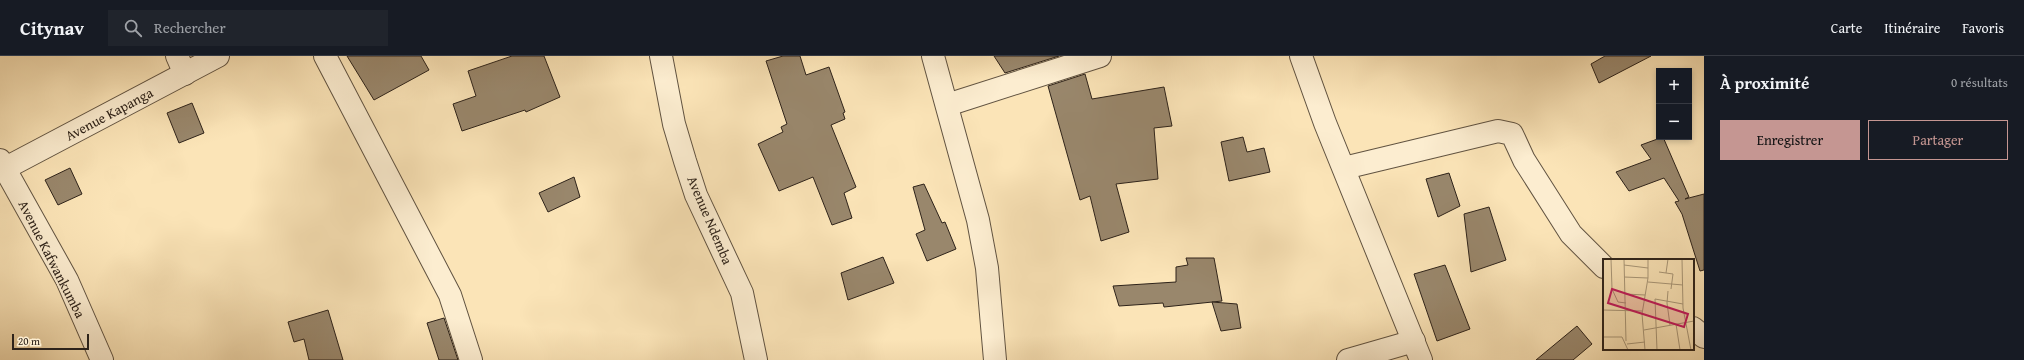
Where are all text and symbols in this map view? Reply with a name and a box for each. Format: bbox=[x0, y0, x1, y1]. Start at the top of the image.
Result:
search box bbox=[108, 10, 388, 46]
text: Citynav bbox=[20, 14, 84, 42]
icon: search bbox=[122, 17, 144, 39]
text: Rechercher bbox=[154, 17, 226, 38]
text: Carte bbox=[1831, 18, 1862, 38]
text: Itinéraire bbox=[1884, 18, 1940, 38]
text: Favoris bbox=[1962, 18, 2004, 38]
map controls bbox=[1656, 68, 1692, 140]
button: + bbox=[1656, 68, 1692, 104]
text: À proximité bbox=[1720, 70, 1809, 95]
text: 0 résultats bbox=[1951, 73, 2008, 92]
street label: Avenue Kapanga bbox=[62, 82, 157, 146]
button: − bbox=[1656, 104, 1692, 140]
button: Enregistrer bbox=[1720, 120, 1860, 160]
button: Partager bbox=[1868, 120, 2008, 160]
street label: Avenue Ndemba bbox=[682, 173, 738, 268]
street label: Avenue Kafwankumba bbox=[14, 197, 91, 322]
inset map bbox=[1603, 259, 1694, 350]
scale bar bbox=[12, 332, 89, 351]
text: 20 m bbox=[18, 333, 40, 349]

